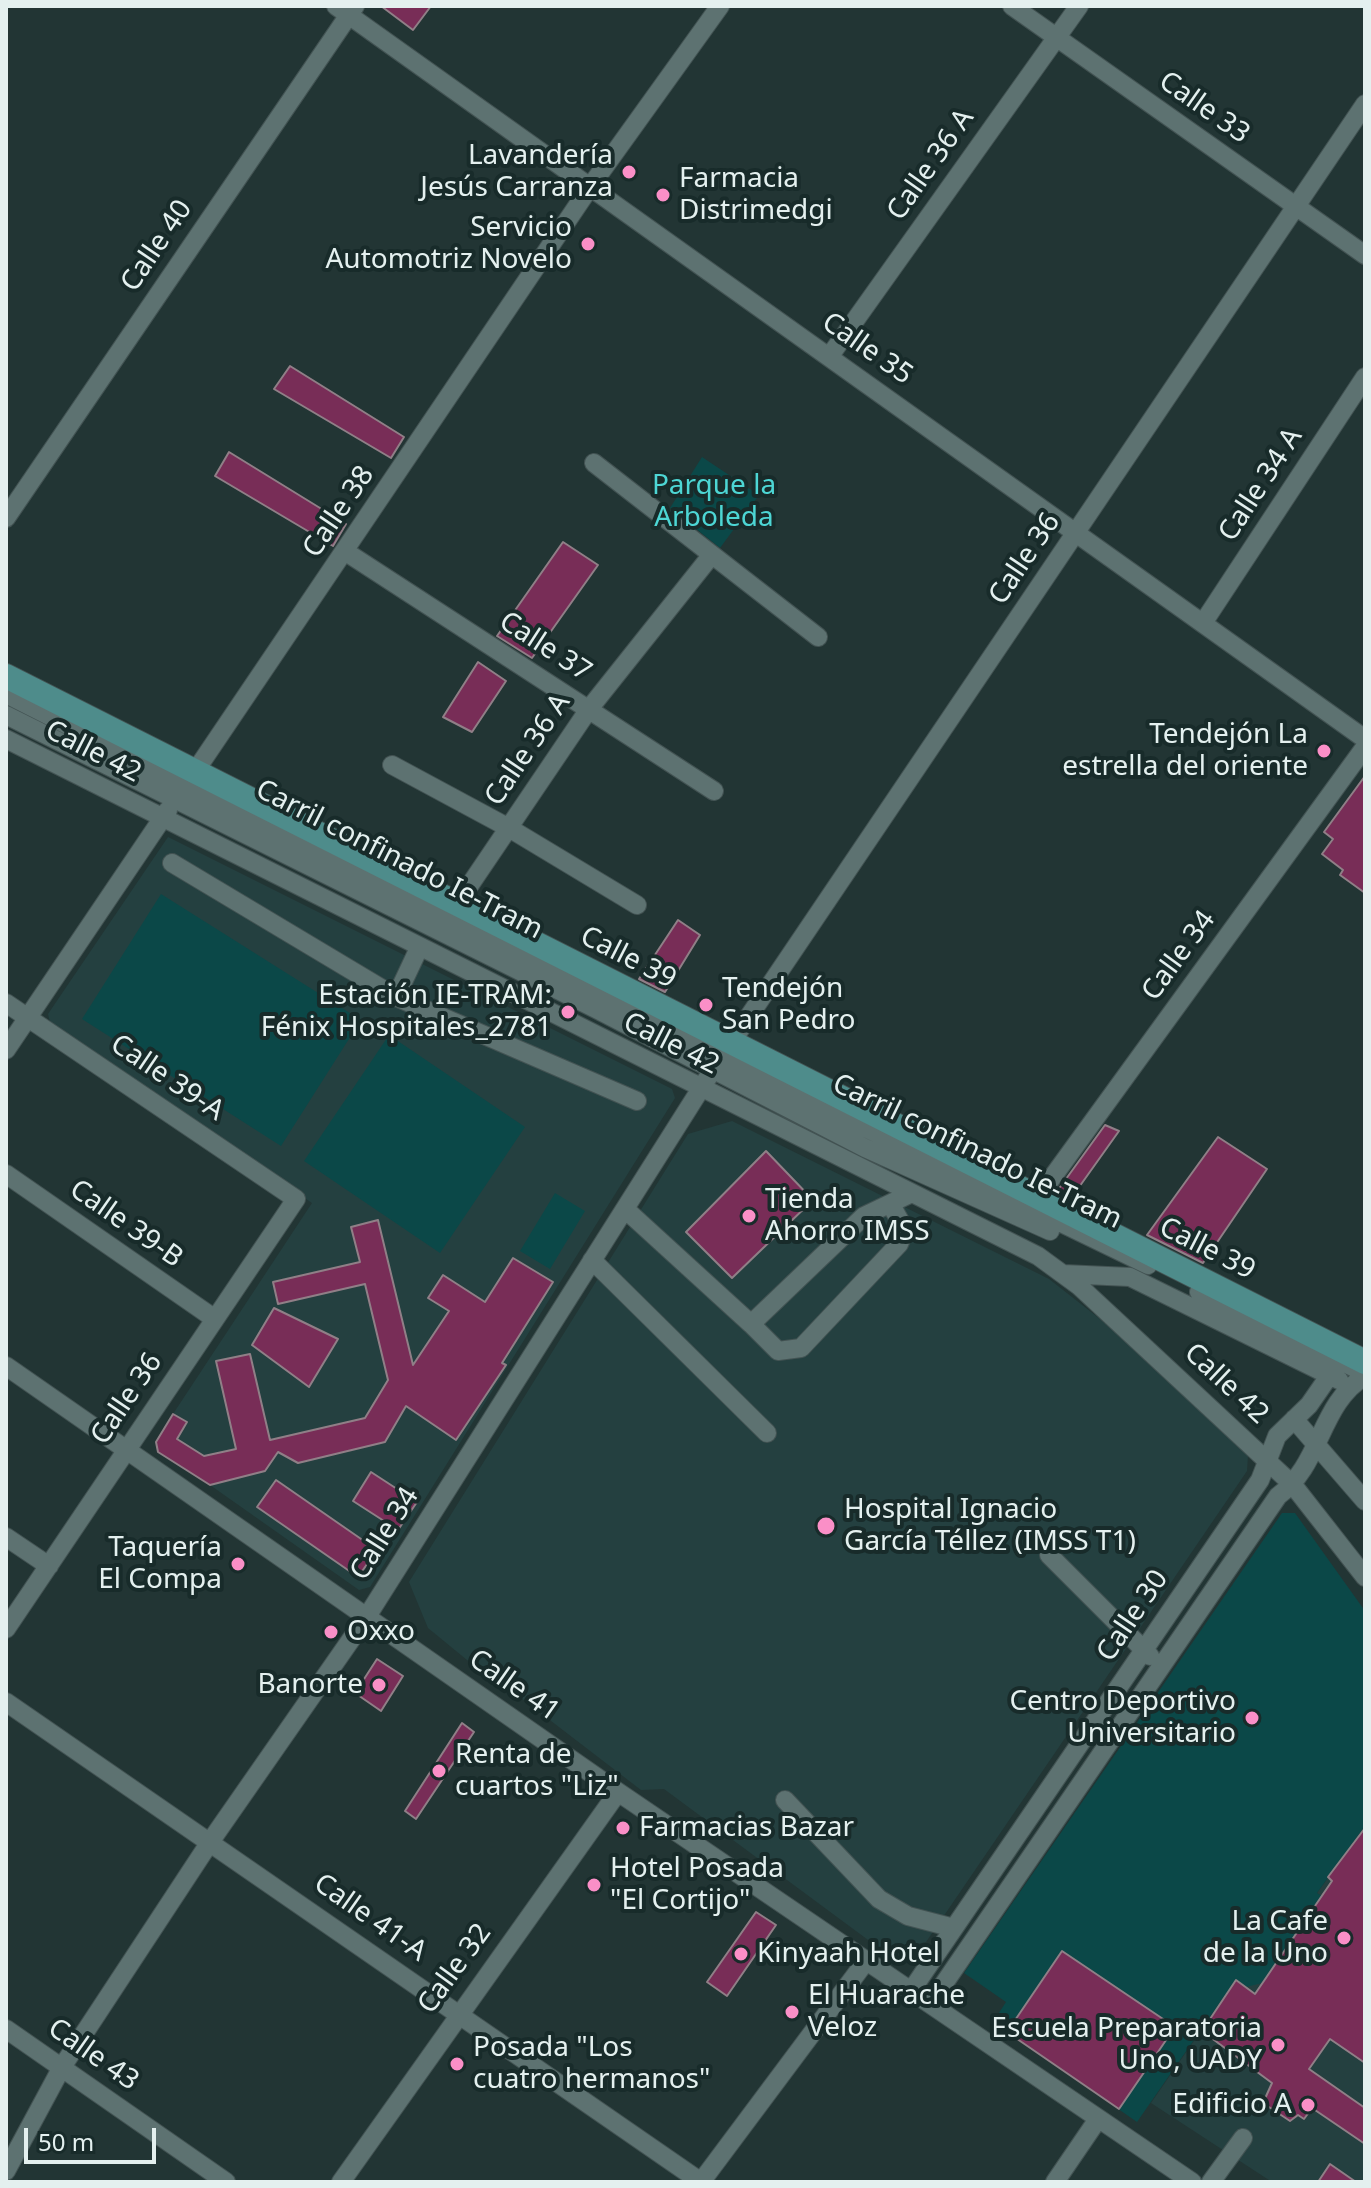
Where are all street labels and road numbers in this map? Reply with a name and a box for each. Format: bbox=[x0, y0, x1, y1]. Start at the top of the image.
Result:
street label: Calle 33 bbox=[1152, 65, 1256, 151]
street label: Calle 36 A bbox=[880, 103, 982, 227]
street label: Calle 40 bbox=[114, 194, 200, 298]
street label: Calle 35 bbox=[815, 306, 919, 392]
street label: Calle 34 A bbox=[1212, 422, 1310, 548]
street label: Calle 38 bbox=[296, 460, 382, 564]
street label: Calle 36 bbox=[982, 507, 1068, 611]
street label: Calle 37 bbox=[493, 605, 597, 689]
street label: Calle 36 A bbox=[478, 687, 578, 813]
street label: Calle 42 bbox=[40, 714, 146, 790]
street label: Carril confinado Ie-Tram bbox=[250, 773, 548, 947]
street label: Calle 34 bbox=[1135, 904, 1223, 1008]
street label: Calle 39 bbox=[575, 920, 681, 996]
street label: Calle 42 bbox=[618, 1006, 724, 1082]
street label: Calle 39-A bbox=[104, 1028, 230, 1128]
street label: Carril confinado Ie-Tram bbox=[827, 1067, 1127, 1237]
street label: Calle 39-B bbox=[63, 1173, 189, 1275]
street label: Calle 39 bbox=[1154, 1211, 1260, 1287]
street label: Calle 42 bbox=[1177, 1337, 1275, 1431]
street label: Calle 36 bbox=[84, 1347, 170, 1451]
street label: Calle 34 bbox=[343, 1481, 427, 1587]
street label: Calle 30 bbox=[1090, 1564, 1176, 1668]
street label: Calle 41 bbox=[462, 1643, 566, 1729]
street label: Calle 41-A bbox=[307, 1867, 433, 1969]
street label: Calle 32 bbox=[411, 1917, 499, 2021]
street label: Calle 43 bbox=[41, 2012, 145, 2098]

